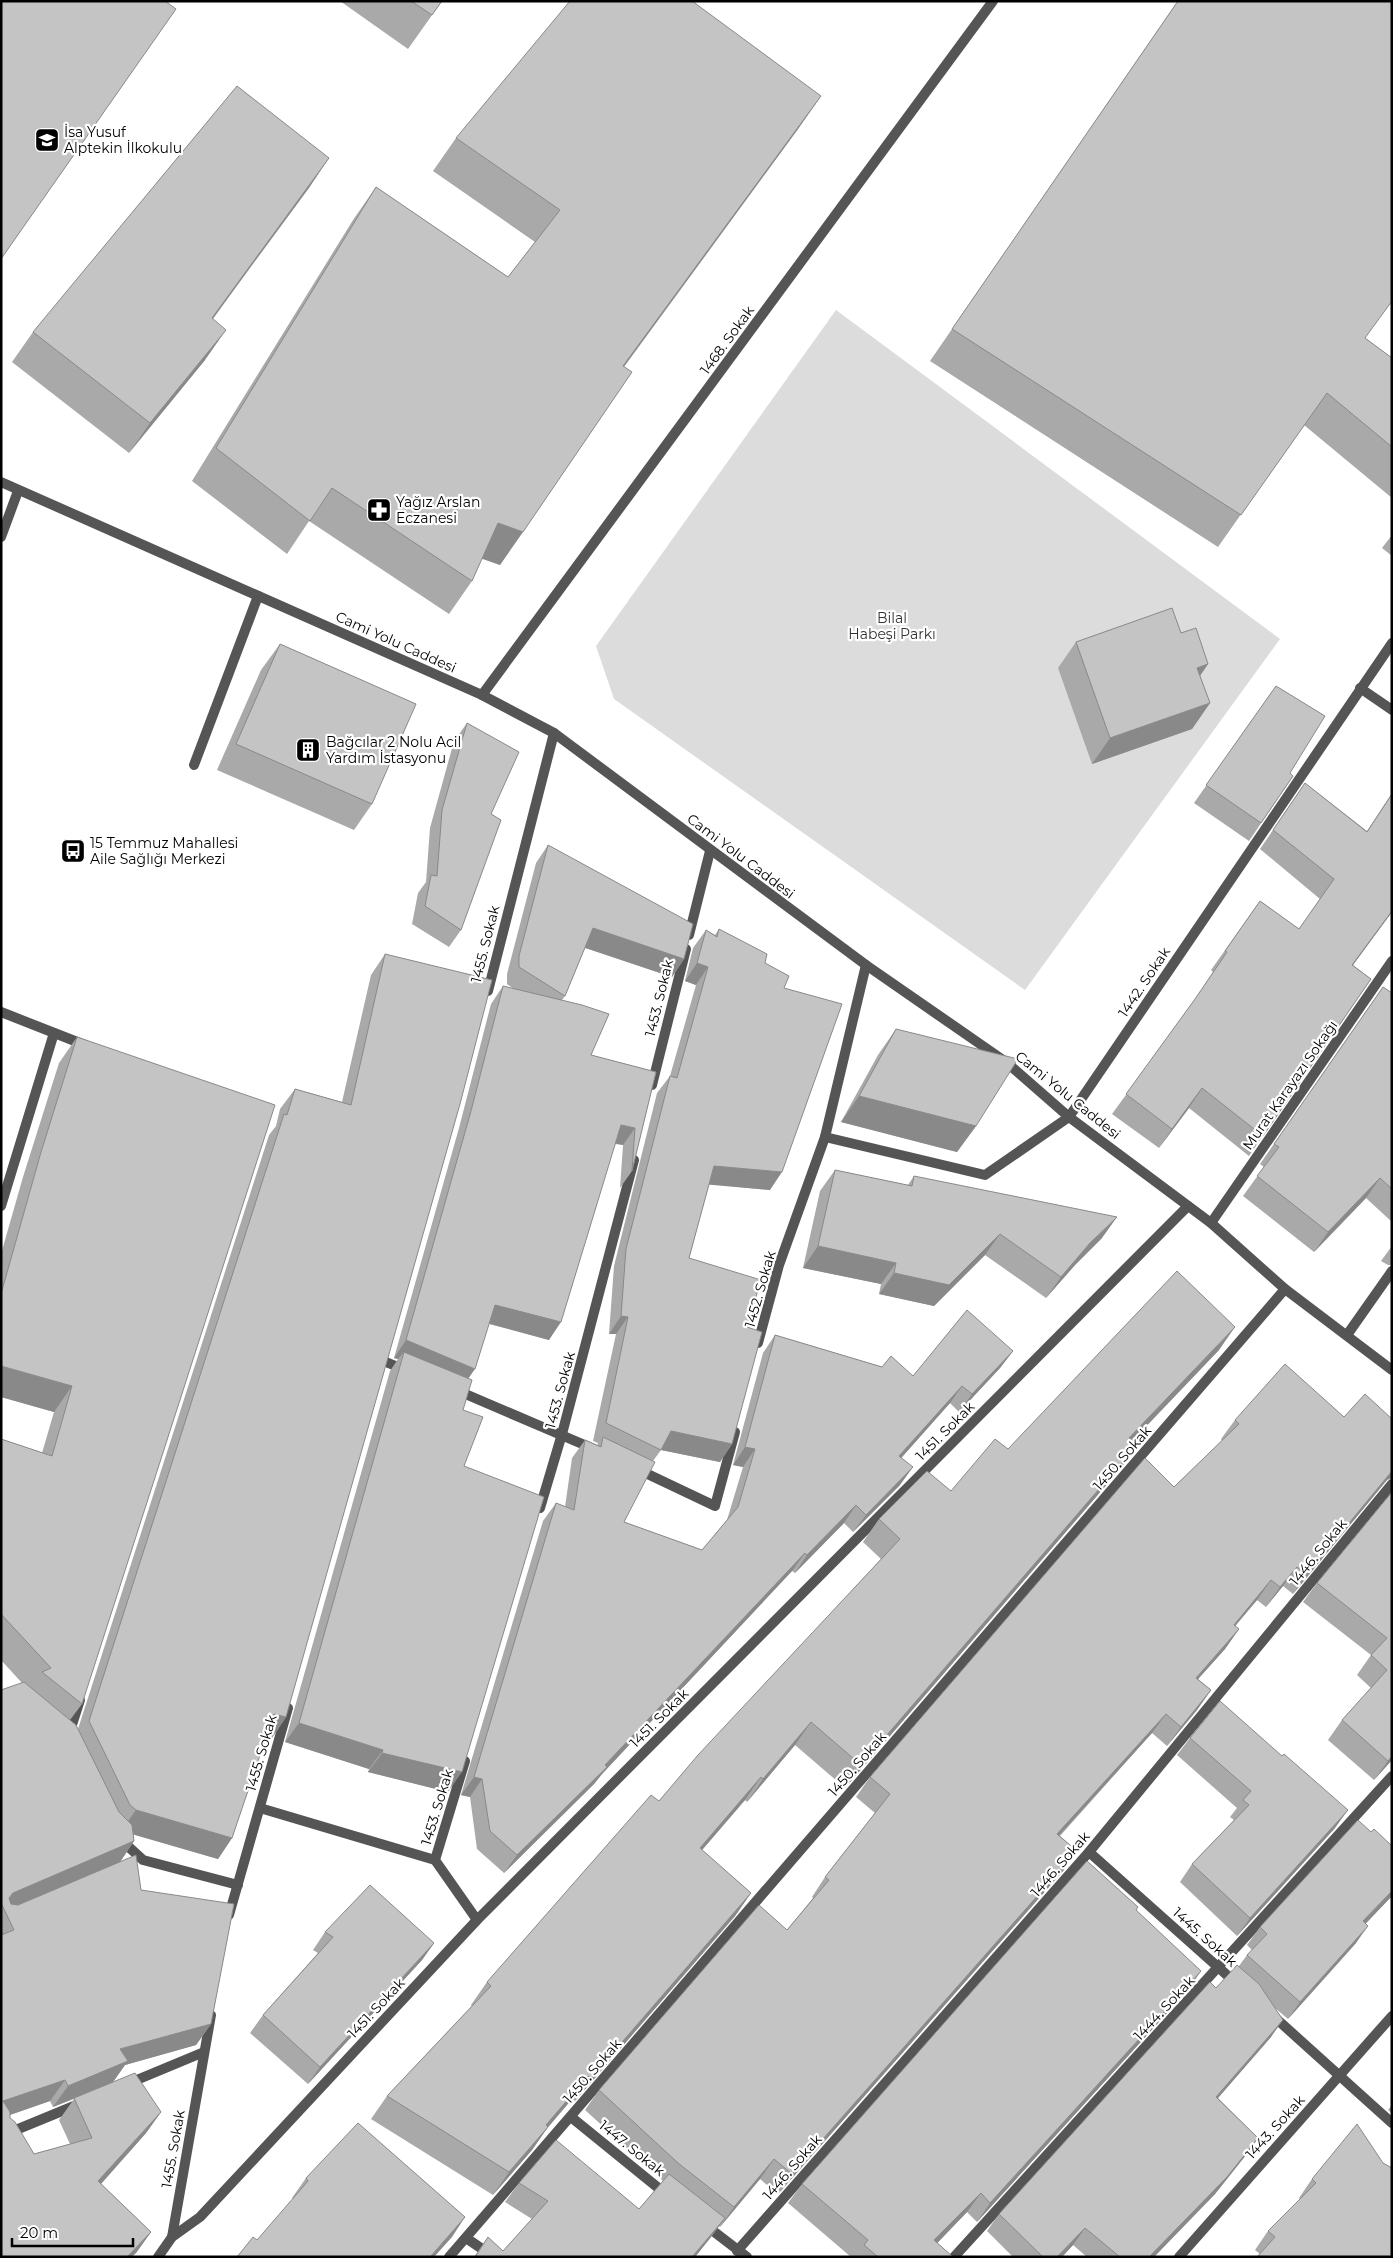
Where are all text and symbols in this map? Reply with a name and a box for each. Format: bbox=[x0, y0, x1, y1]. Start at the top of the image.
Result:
place label: İsa Yusuf Alptekin İlkokulu bbox=[64, 123, 182, 157]
school or university icon: İsa Yusuf Alptekin İlkokulu bbox=[34, 127, 60, 153]
street label: 1468. Sokak bbox=[696, 302, 758, 378]
place label: Yağız Arslan Eczanesi bbox=[396, 493, 480, 527]
pharmacy icon: Yağız Arslan Eczanesi bbox=[366, 497, 392, 523]
street label: Cami Yolu Caddesi bbox=[333, 607, 459, 677]
park label: Bilal Habeşi Parkı bbox=[848, 609, 936, 643]
place label: Bağcılar 2 Nolu Acil Yardım İstasyonu bbox=[326, 733, 461, 767]
building icon: Bağcılar 2 Nolu Acil Yardım İstasyonu bbox=[295, 737, 321, 763]
street label: Cami Yolu Caddesi bbox=[684, 810, 798, 902]
place label: 15 Temmuz Mahallesi Aile Sağlığı Merkezi bbox=[90, 834, 238, 868]
bus stop icon: 15 Temmuz Mahallesi Aile Sağlığı Merkezi bbox=[60, 838, 86, 864]
street label: 1455. Sokak bbox=[467, 903, 503, 984]
street label: 1442. Sokak bbox=[1114, 943, 1174, 1020]
street label: 1453. Sokak bbox=[641, 957, 677, 1038]
street label: Murat Karayazı Sokağı bbox=[1238, 1017, 1342, 1153]
street label: Cami Yolu Caddesi bbox=[1012, 1047, 1124, 1143]
street label: 1452. Sokak bbox=[740, 1248, 780, 1330]
street label: 1453. Sokak bbox=[541, 1349, 579, 1430]
street label: 1451. Sokak bbox=[912, 1397, 979, 1464]
street label: 1450. Sokak bbox=[1089, 1421, 1156, 1494]
street label: 1446. Sokak bbox=[1285, 1514, 1351, 1589]
street label: 1451. Sokak bbox=[626, 1684, 693, 1751]
street label: 1455. Sokak bbox=[241, 1712, 281, 1793]
street label: 1450. Sokak bbox=[824, 1727, 891, 1800]
street label: 1453. Sokak bbox=[417, 1766, 457, 1847]
street label: 1446. Sokak bbox=[1027, 1827, 1094, 1901]
street label: 1445. Sokak bbox=[1169, 1903, 1241, 1971]
street label: 1444. Sokak bbox=[1129, 1971, 1199, 2044]
street label: 1451. Sokak bbox=[343, 1974, 409, 2042]
street label: 1450. Sokak bbox=[559, 2034, 626, 2107]
street label: 1443. Sokak bbox=[1241, 2091, 1309, 2163]
street label: 1455. Sokak bbox=[157, 2108, 189, 2189]
street label: 1447. Sokak bbox=[596, 2116, 669, 2180]
street label: 1446. Sokak bbox=[759, 2130, 826, 2204]
scale bar bbox=[12, 2216, 134, 2248]
text: 20 m bbox=[20, 2223, 58, 2242]

